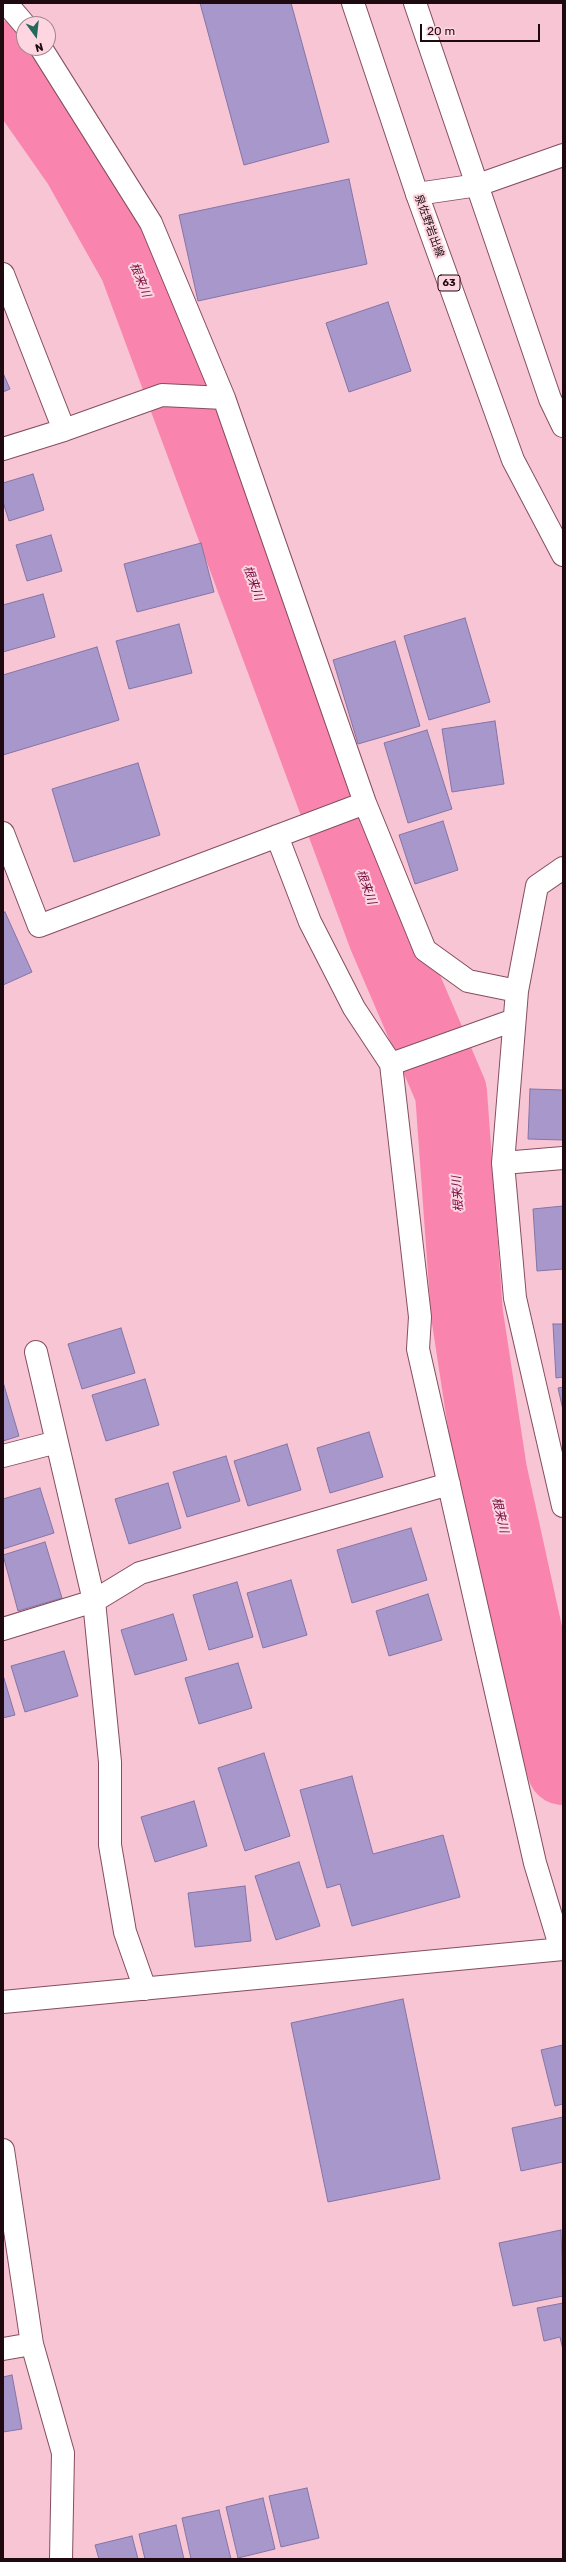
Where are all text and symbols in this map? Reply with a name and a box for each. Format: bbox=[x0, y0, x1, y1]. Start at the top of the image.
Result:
north arrow bbox=[16, 16, 56, 56]
scale bar bbox=[422, 16, 542, 42]
text: 20 m bbox=[427, 24, 455, 38]
text: N bbox=[33, 40, 44, 54]
street label: 泉佐野岩出線 bbox=[412, 193, 446, 259]
water label: 根来川 bbox=[127, 261, 153, 299]
road number: 63 bbox=[438, 275, 460, 291]
water label: 根来川 bbox=[240, 564, 266, 602]
water label: 根来川 bbox=[353, 868, 379, 906]
water label: 根来川 bbox=[450, 1176, 466, 1212]
water label: 根来川 bbox=[489, 1496, 511, 1534]

